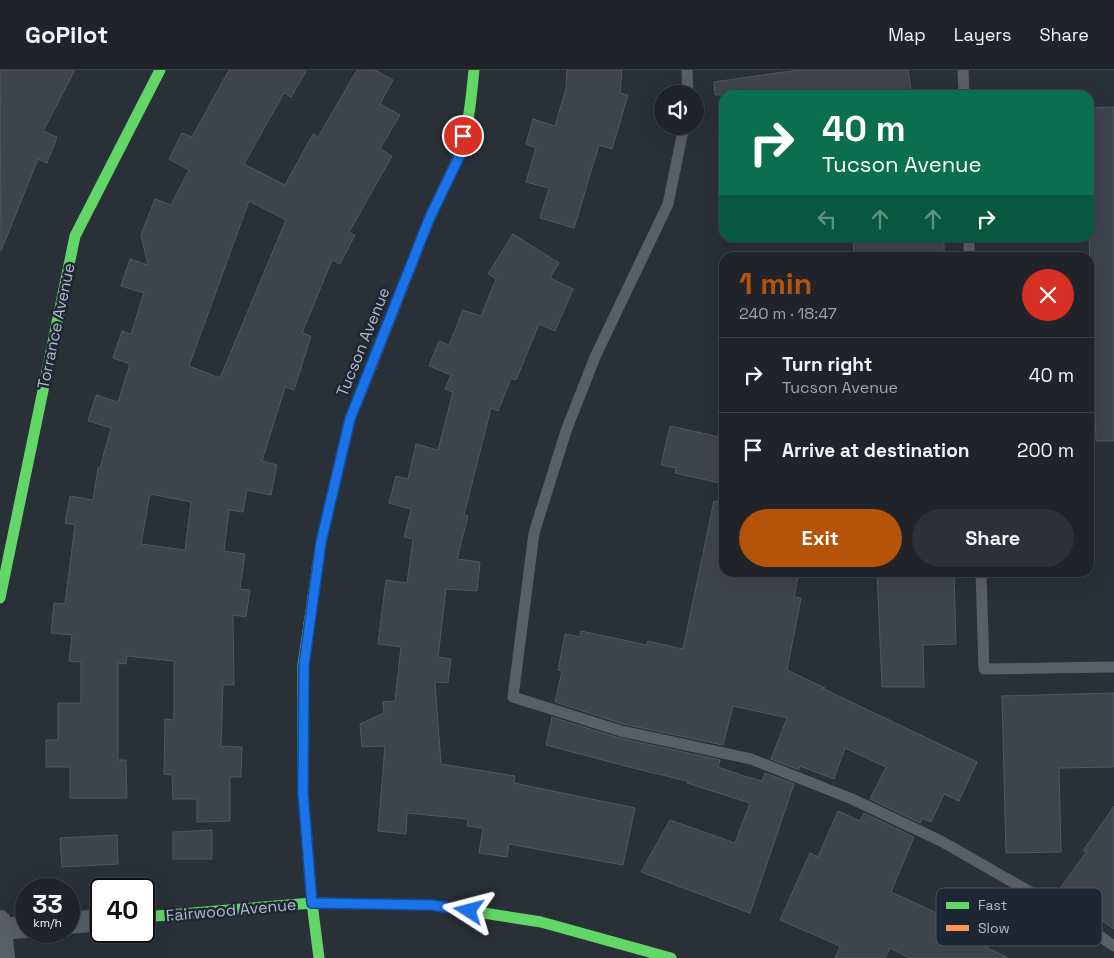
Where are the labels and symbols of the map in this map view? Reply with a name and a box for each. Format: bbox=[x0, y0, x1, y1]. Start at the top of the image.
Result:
pin bbox=[442, 115, 484, 157]
street label: Torrance Avenue bbox=[32, 261, 80, 391]
street label: Tucson Avenue bbox=[332, 284, 394, 400]
speed limit sign: 40 bbox=[90, 878, 155, 943]
position arrow bbox=[442, 884, 494, 936]
legend bbox=[936, 888, 1102, 946]
street label: Fairwood Avenue bbox=[165, 894, 297, 926]
text: Fast bbox=[978, 896, 1007, 914]
text: Slow bbox=[978, 919, 1010, 937]

